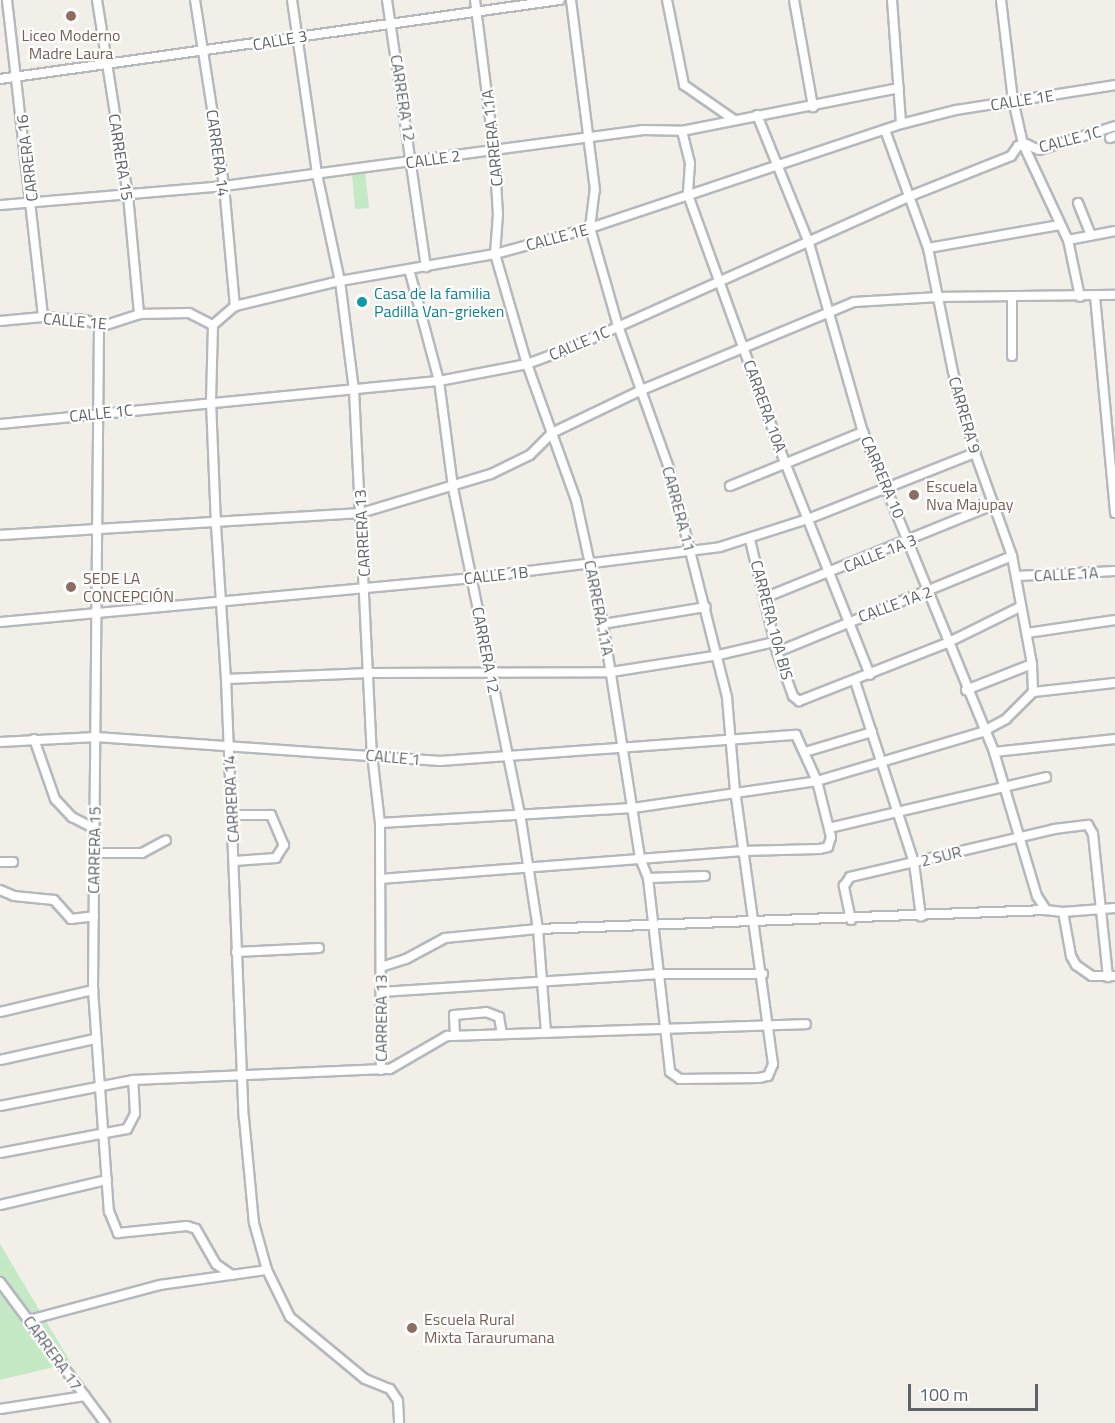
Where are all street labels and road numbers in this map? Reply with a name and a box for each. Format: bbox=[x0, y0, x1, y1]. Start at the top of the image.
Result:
street label: CALLE 3 bbox=[251, 26, 309, 54]
street label: CARRERA 12 bbox=[387, 53, 419, 143]
street label: CALLE 1E bbox=[989, 86, 1055, 114]
street label: CARRERA 11A bbox=[477, 89, 507, 187]
street label: CARRERA 14 bbox=[202, 108, 234, 198]
street label: CARRERA 15 bbox=[105, 112, 137, 202]
street label: CARRERA 16 bbox=[12, 113, 42, 203]
street label: CALLE 1C bbox=[1037, 121, 1103, 157]
street label: CALLE 2 bbox=[404, 146, 462, 172]
street label: CALLE 1E bbox=[524, 219, 590, 255]
street label: CALLE 1E bbox=[42, 309, 108, 333]
street label: CALLE 1C bbox=[546, 322, 612, 364]
street label: CARRERA 10A bbox=[739, 357, 791, 455]
street label: CARRERA 9 bbox=[945, 375, 985, 455]
street label: CALLE 1C bbox=[68, 400, 134, 426]
street label: CARRERA 10 bbox=[857, 433, 909, 521]
street label: CARRERA 11 bbox=[658, 464, 700, 554]
street label: CARRERA 13 bbox=[350, 489, 374, 577]
street label: CALLE 1A 3 bbox=[841, 530, 919, 576]
street label: CARRERA 10A BIS bbox=[747, 558, 797, 682]
street label: CARRERA 11A bbox=[580, 559, 618, 657]
street label: CALLE 1B bbox=[463, 562, 529, 588]
street label: CALLE 1A bbox=[1033, 563, 1099, 585]
street label: CALLE 1A 2 bbox=[856, 582, 934, 626]
street label: CARRERA 12 bbox=[468, 605, 504, 695]
street label: CALLE 1 bbox=[365, 745, 421, 769]
street label: CARRERA 14 bbox=[219, 755, 243, 843]
street label: CARRERA 15 bbox=[84, 806, 104, 894]
street label: 2 SUR bbox=[919, 842, 963, 870]
street label: CARRERA 13 bbox=[371, 974, 391, 1062]
street label: CARRERA 17 bbox=[20, 1312, 86, 1394]

